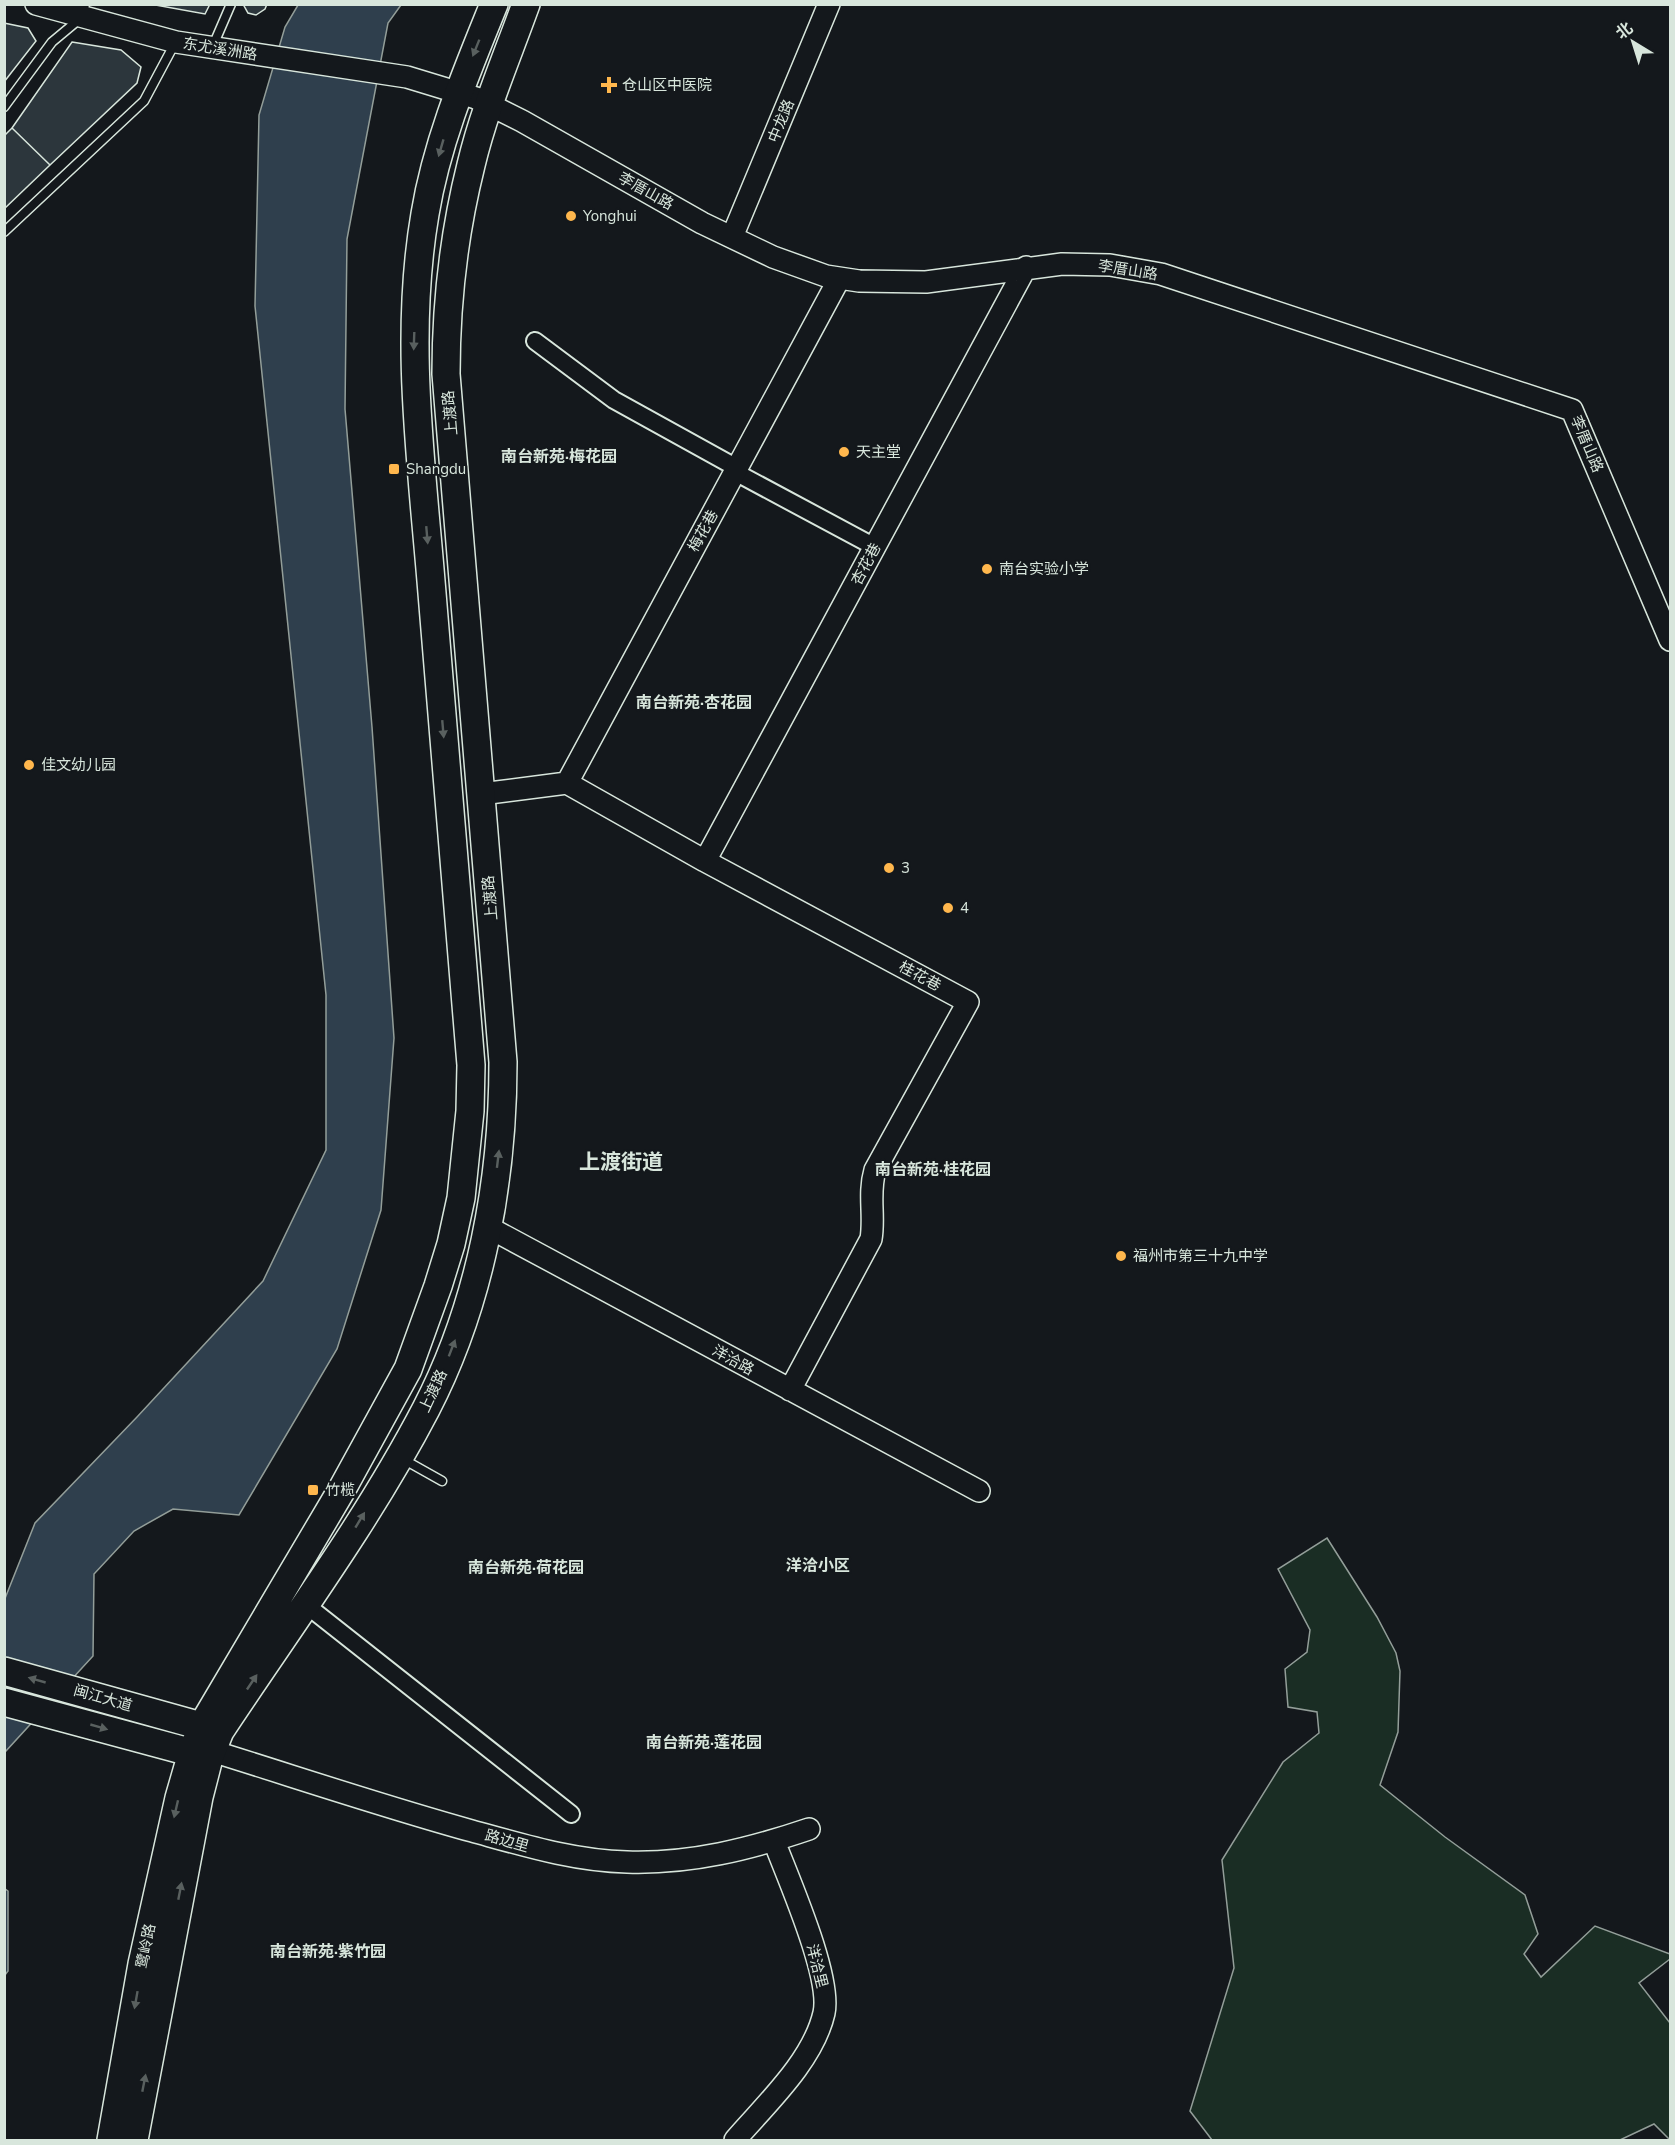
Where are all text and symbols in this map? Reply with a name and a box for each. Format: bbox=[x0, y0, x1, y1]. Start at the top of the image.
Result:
north arrow bbox=[1603, 12, 1663, 72]
text: 北 bbox=[1611, 17, 1637, 45]
street label: 东尤溪洲路 bbox=[181, 33, 259, 65]
one-way arrow bbox=[471, 40, 481, 58]
place label: 仓山区中医院 bbox=[622, 75, 712, 95]
marker: 仓山区中医院 bbox=[600, 76, 618, 94]
street label: 中龙路 bbox=[763, 96, 799, 146]
one-way arrow bbox=[436, 139, 445, 157]
street label: 李厝山路 bbox=[615, 168, 677, 214]
place label: Yonghui bbox=[582, 206, 637, 226]
marker: Yonghui bbox=[564, 209, 578, 223]
street label: 李厝山路 bbox=[1097, 255, 1159, 285]
one-way arrow bbox=[410, 331, 419, 350]
street label: 上渡路 bbox=[438, 390, 462, 436]
street label: 李厝山路 bbox=[1566, 412, 1608, 476]
place label: 天主堂 bbox=[856, 442, 901, 462]
marker: 天主堂 bbox=[837, 445, 851, 459]
district label: 南台新苑·梅花园 bbox=[501, 446, 617, 468]
place label: Shangdu bbox=[406, 459, 466, 479]
marker: Shangdu bbox=[387, 462, 401, 476]
street label: 梅花巷 bbox=[683, 506, 723, 556]
one-way arrow bbox=[422, 526, 432, 545]
street label: 杏花巷 bbox=[847, 539, 885, 589]
place label: 南台实验小学 bbox=[999, 559, 1089, 579]
marker: 南台实验小学 bbox=[980, 562, 994, 576]
district label: 南台新苑·杏花园 bbox=[636, 692, 752, 714]
one-way arrow bbox=[438, 720, 448, 739]
place label: 佳文幼儿园 bbox=[41, 755, 116, 775]
marker: 佳文幼儿园 bbox=[22, 758, 36, 772]
place label: 3 bbox=[901, 858, 910, 878]
marker: 3 bbox=[882, 861, 896, 875]
street label: 上渡路 bbox=[478, 875, 502, 921]
place label: 4 bbox=[960, 898, 969, 918]
marker: 4 bbox=[941, 901, 955, 915]
street label: 桂花巷 bbox=[895, 957, 945, 995]
district label: 上渡街道 bbox=[579, 1148, 663, 1176]
one-way arrow bbox=[493, 1150, 503, 1169]
district label: 南台新苑·桂花园 bbox=[875, 1159, 991, 1181]
place label: 福州市第三十九中学 bbox=[1133, 1246, 1268, 1266]
marker: 福州市第三十九中学 bbox=[1114, 1249, 1128, 1263]
one-way arrow bbox=[447, 1339, 457, 1357]
street label: 洋洽路 bbox=[708, 1340, 758, 1380]
street label: 上渡路 bbox=[414, 1366, 452, 1416]
place label: 竹榄 bbox=[325, 1480, 355, 1500]
marker: 竹榄 bbox=[306, 1483, 320, 1497]
one-way arrow bbox=[355, 1512, 366, 1528]
district label: 洋洽小区 bbox=[786, 1555, 850, 1577]
district label: 南台新苑·荷花园 bbox=[468, 1557, 584, 1579]
one-way arrow bbox=[27, 1674, 46, 1684]
one-way arrow bbox=[246, 1675, 258, 1691]
street label: 闽江大道 bbox=[71, 1680, 135, 1716]
one-way arrow bbox=[90, 1723, 108, 1732]
district label: 南台新苑·莲花园 bbox=[646, 1732, 762, 1754]
one-way arrow bbox=[171, 1800, 180, 1819]
street label: 路边里 bbox=[483, 1825, 531, 1857]
one-way arrow bbox=[176, 1882, 185, 1901]
street label: 鹭岭路 bbox=[132, 1922, 160, 1970]
district label: 南台新苑·紫竹园 bbox=[270, 1941, 386, 1963]
street label: 洋洽里 bbox=[802, 1942, 832, 1990]
one-way arrow bbox=[131, 1991, 140, 2010]
one-way arrow bbox=[140, 2073, 149, 2092]

